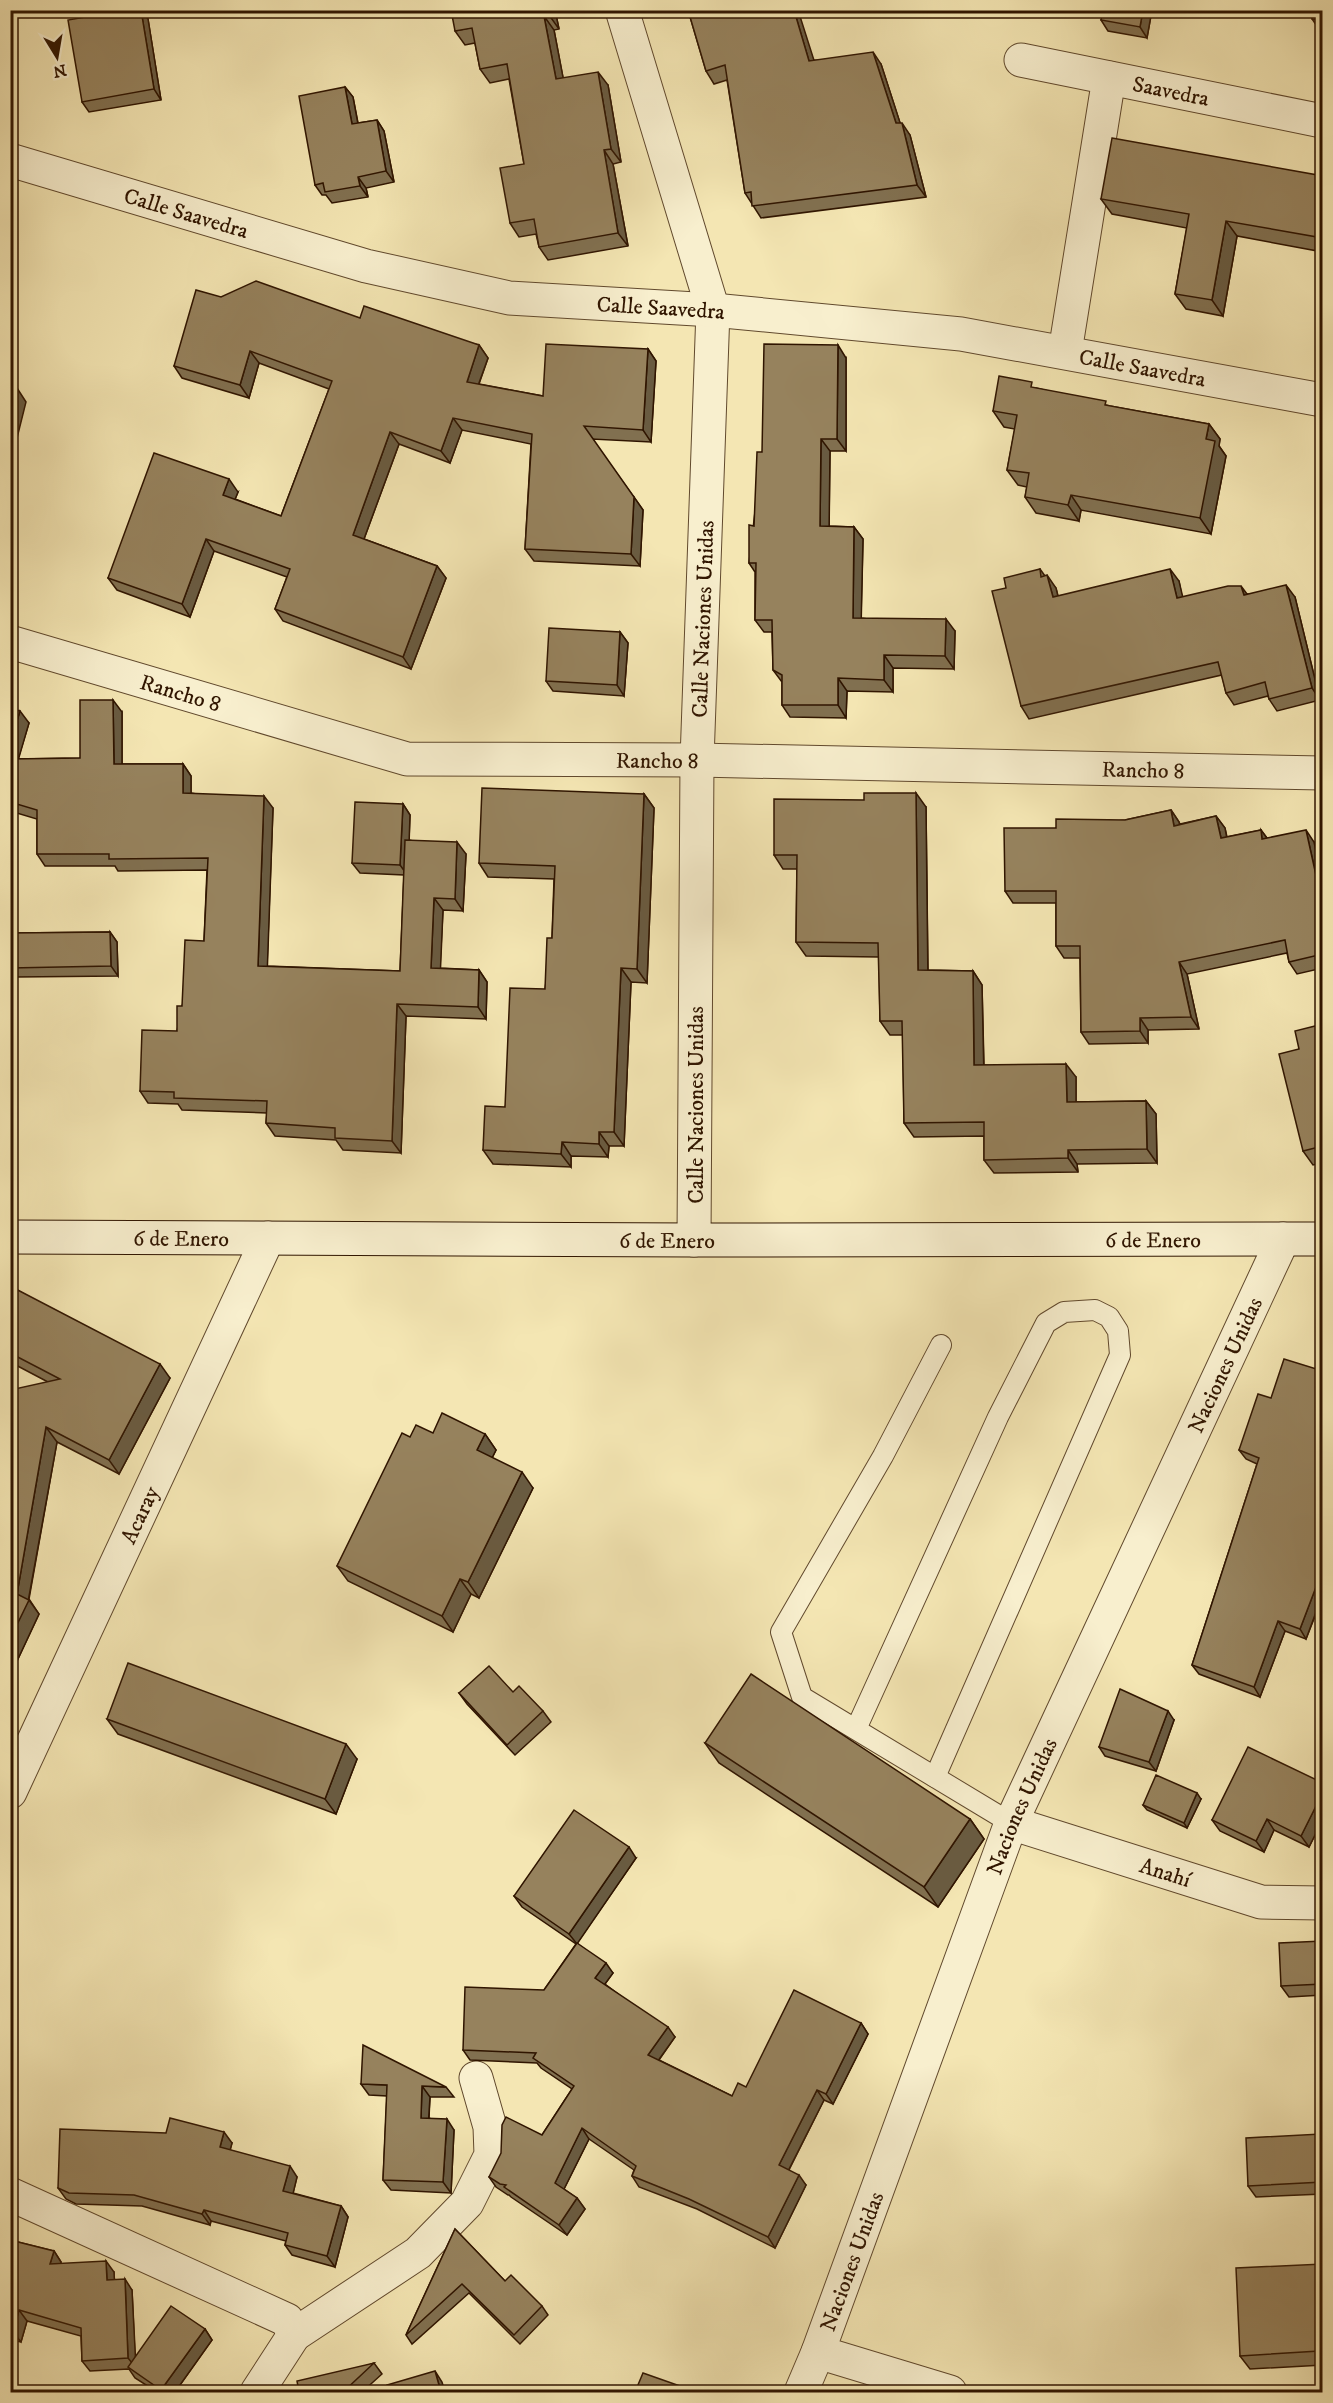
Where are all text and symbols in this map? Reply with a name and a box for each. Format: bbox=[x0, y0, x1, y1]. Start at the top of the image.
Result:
north arrow bbox=[27, 27, 87, 87]
text: N bbox=[51, 60, 68, 82]
street label: Saavedra bbox=[1130, 71, 1212, 113]
street label: Calle Saavedra bbox=[121, 183, 252, 245]
street label: Calle Saavedra bbox=[596, 291, 727, 326]
street label: Calle Saavedra bbox=[1077, 344, 1208, 394]
street label: Calle Naciones Unidas bbox=[687, 520, 720, 718]
street label: Rancho 8 bbox=[137, 669, 224, 718]
street label: Rancho 8 bbox=[616, 748, 699, 775]
street label: Rancho 8 bbox=[1101, 756, 1185, 785]
street label: Calle Naciones Unidas bbox=[683, 1006, 710, 1204]
street label: 6 de Enero bbox=[133, 1226, 229, 1253]
street label: 6 de Enero bbox=[1105, 1227, 1201, 1254]
street label: 6 de Enero bbox=[619, 1228, 715, 1255]
street label: Naciones Unidas bbox=[1183, 1293, 1269, 1438]
street label: Acaray bbox=[115, 1482, 166, 1548]
street label: Naciones Unidas bbox=[981, 1734, 1064, 1879]
street label: Anahí bbox=[1136, 1853, 1195, 1894]
street label: Naciones Unidas bbox=[815, 2188, 890, 2335]

